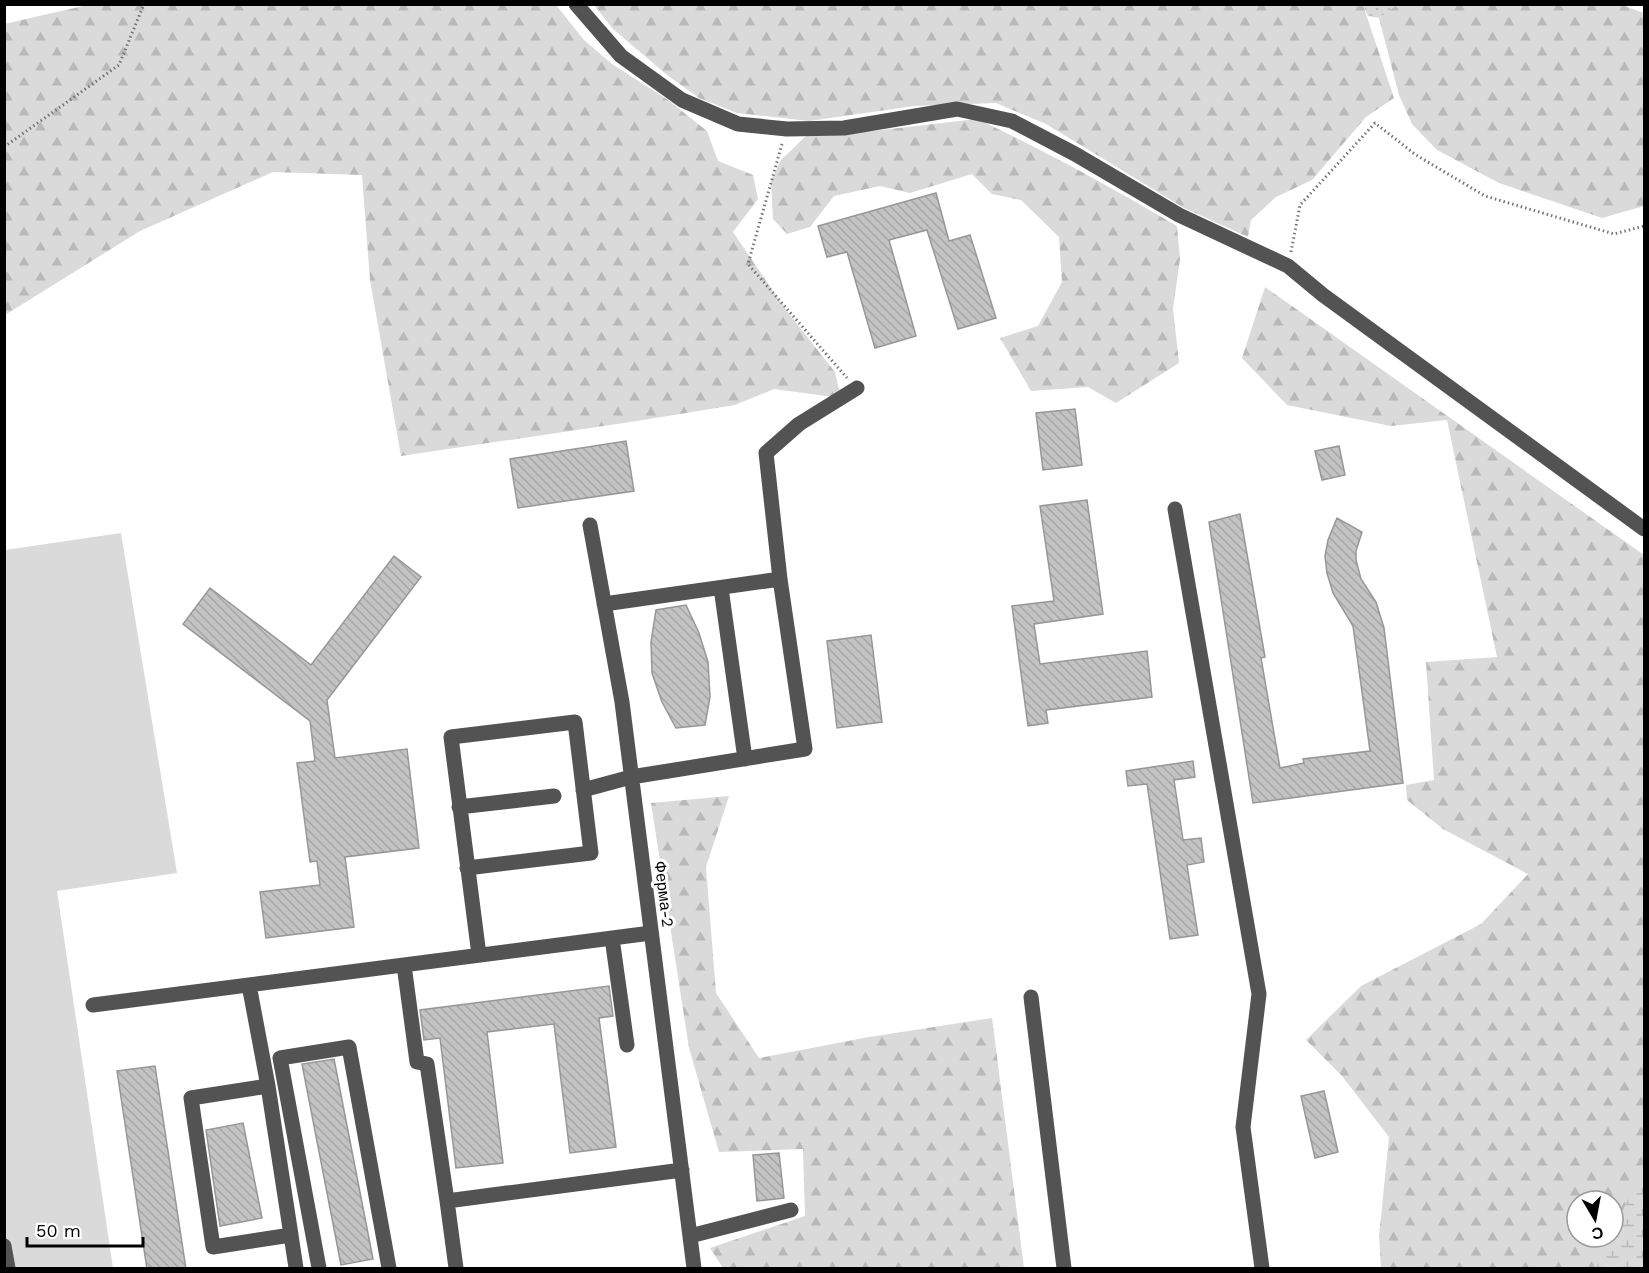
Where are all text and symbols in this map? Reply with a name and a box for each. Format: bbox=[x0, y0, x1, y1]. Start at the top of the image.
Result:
street label: Ферма-2 bbox=[651, 860, 677, 928]
north arrow bbox=[1565, 1189, 1625, 1249]
scale bar bbox=[27, 1210, 142, 1248]
text: 50 m bbox=[36, 1220, 81, 1241]
text: С bbox=[1590, 1223, 1605, 1244]

